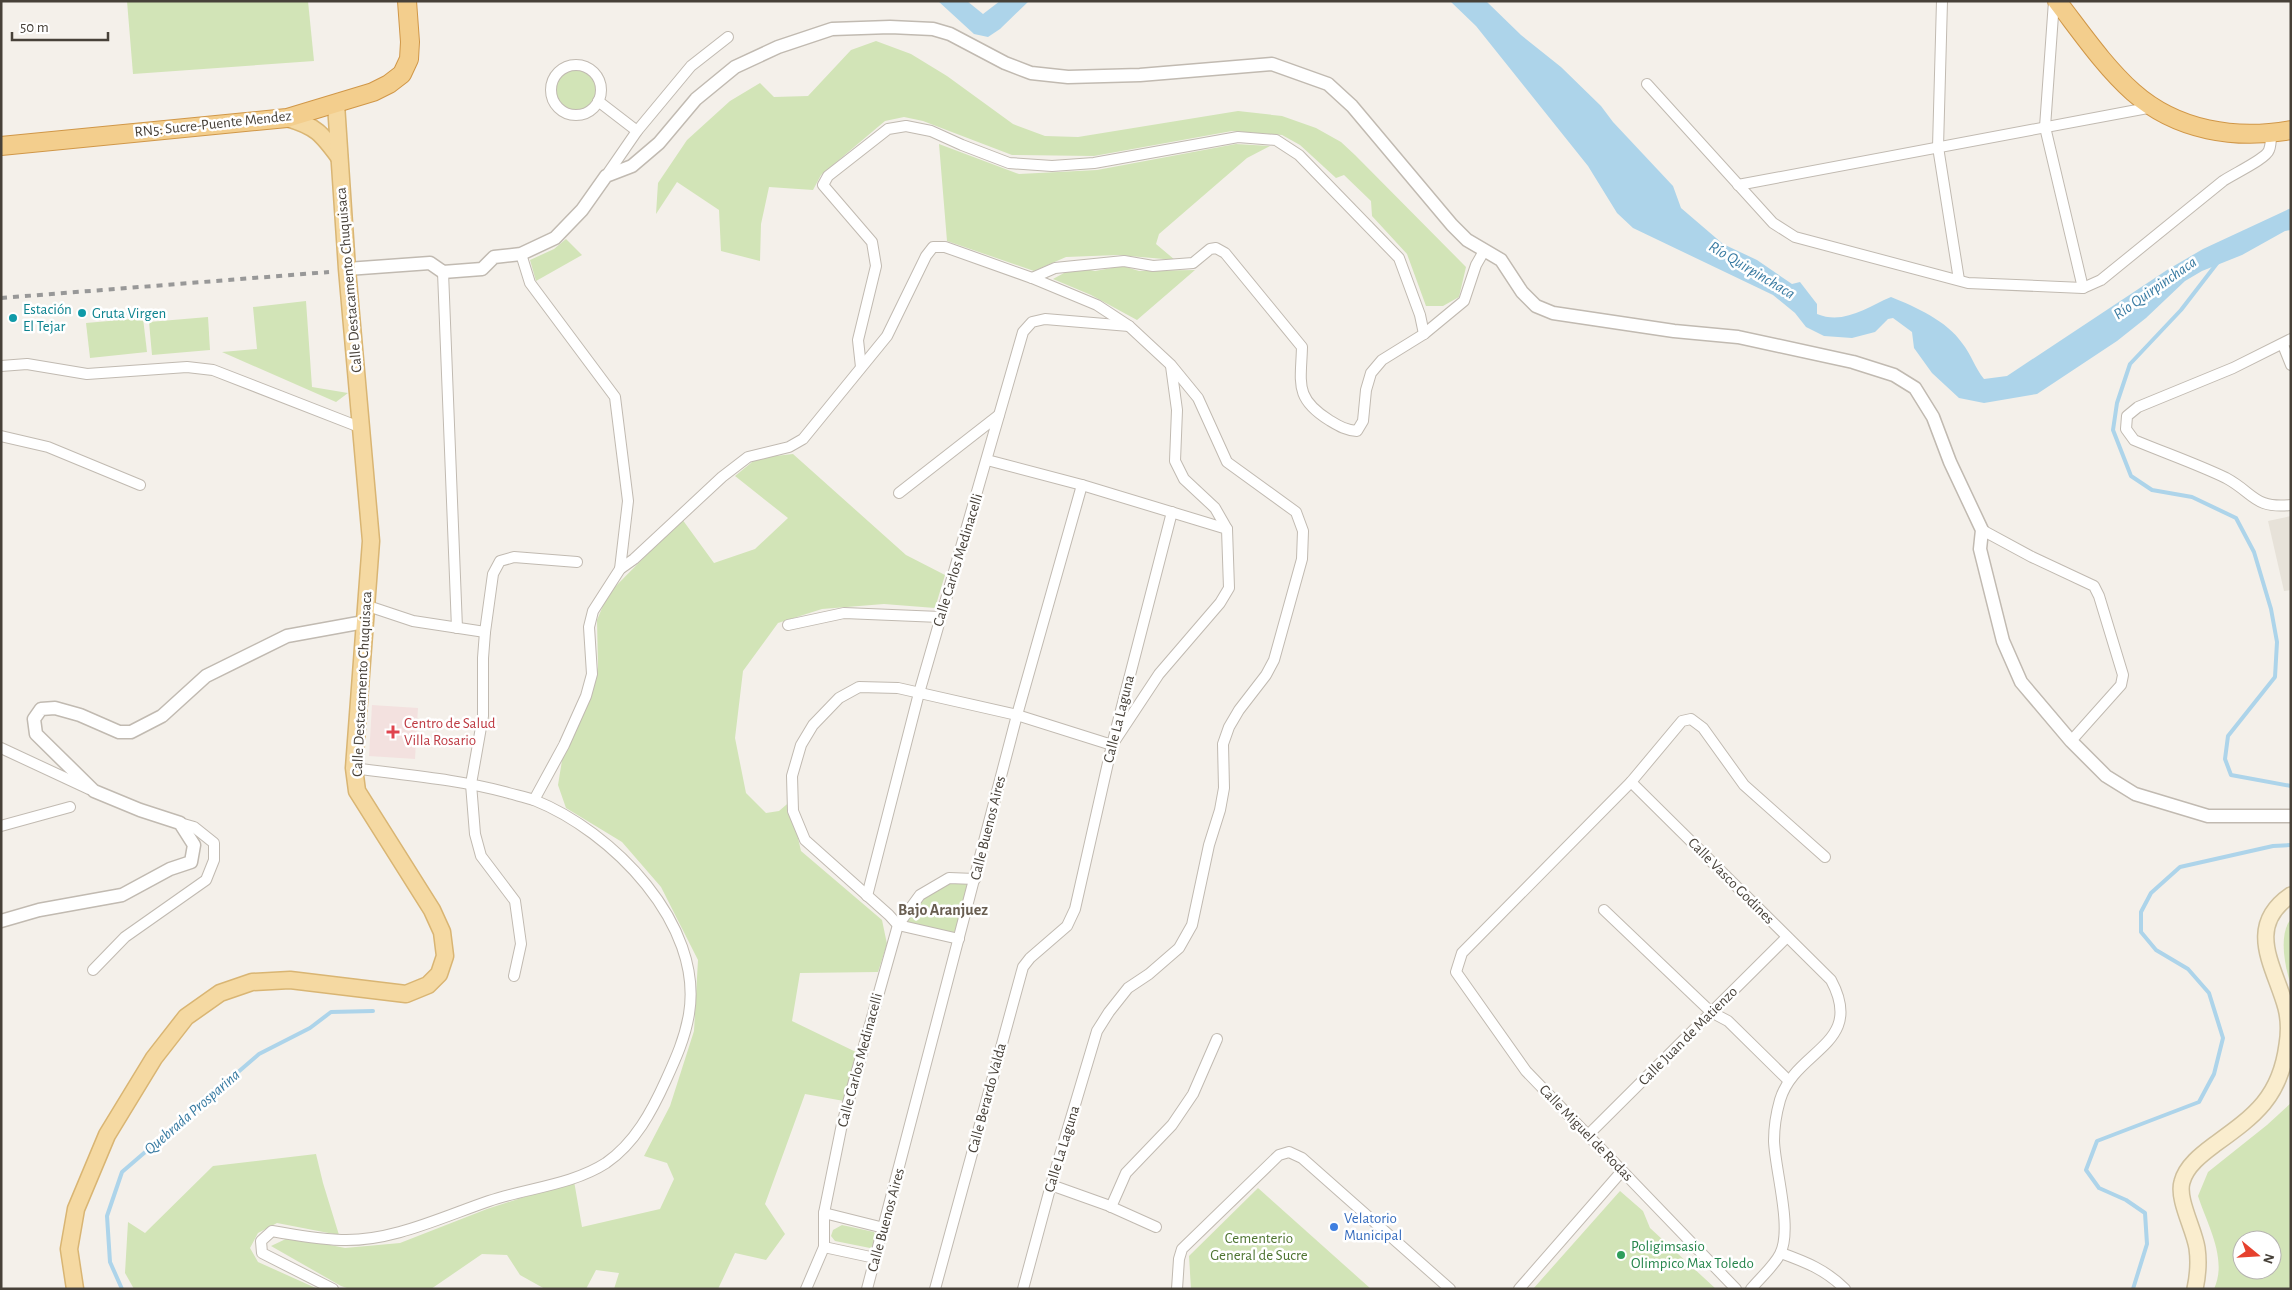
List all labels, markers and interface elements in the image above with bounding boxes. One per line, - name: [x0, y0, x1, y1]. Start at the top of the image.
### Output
- scale bar: [12, 10, 109, 42]
- text: 50 m: [20, 20, 49, 35]
- street label: RN5: Sucre-Puente Mendez: [134, 108, 292, 140]
- street label: Calle Destacamento Chuquisaca: [333, 187, 365, 373]
- water label: Río Quirpinchaca: [1706, 238, 1798, 303]
- water label: Río Quirpinchaca: [2111, 254, 2200, 323]
- place label: Estación El Tejar: [23, 302, 72, 334]
- place label: Gruta Virgen: [92, 306, 166, 321]
- marker: Gruta Virgen: [76, 307, 88, 319]
- marker: Estación El Tejar: [7, 312, 19, 324]
- street label: Calle Carlos Medinacelli: [931, 492, 985, 628]
- street label: Calle Destacamento Chuquisaca: [350, 591, 374, 777]
- street label: Calle La Laguna: [1101, 674, 1137, 764]
- place label: Centro de Salud Villa Rosario: [404, 716, 496, 748]
- marker: Centro de Salud Villa Rosario: [386, 725, 400, 739]
- street label: Calle Buenos Aires: [968, 774, 1008, 882]
- street label: Calle Vasco Godines: [1685, 835, 1777, 927]
- district label: Bajo Aranjuez: [898, 902, 988, 919]
- street label: Calle Juan de Matienzo: [1636, 984, 1740, 1088]
- street label: Calle Carlos Medinacelli: [835, 991, 885, 1129]
- street label: Calle Berardo Valda: [965, 1041, 1009, 1155]
- water label: Quebrada Prosparina: [141, 1066, 243, 1158]
- street label: Calle Miguel de Rodas: [1536, 1082, 1636, 1184]
- street label: Calle La Laguna: [1042, 1104, 1082, 1194]
- street label: Calle Buenos Aires: [865, 1166, 907, 1274]
- place label: Velatorio Municipal: [1344, 1211, 1402, 1243]
- marker: Velatorio Municipal: [1328, 1221, 1340, 1233]
- north arrow: [2232, 1230, 2282, 1280]
- park label: Cementerio General de Sucre: [1210, 1231, 1308, 1263]
- place label: Poligimsasio Olimpico Max Toledo: [1631, 1239, 1754, 1271]
- marker: Poligimsasio Olimpico Max Toledo: [1615, 1249, 1627, 1261]
- text: N: [2260, 1252, 2277, 1266]

